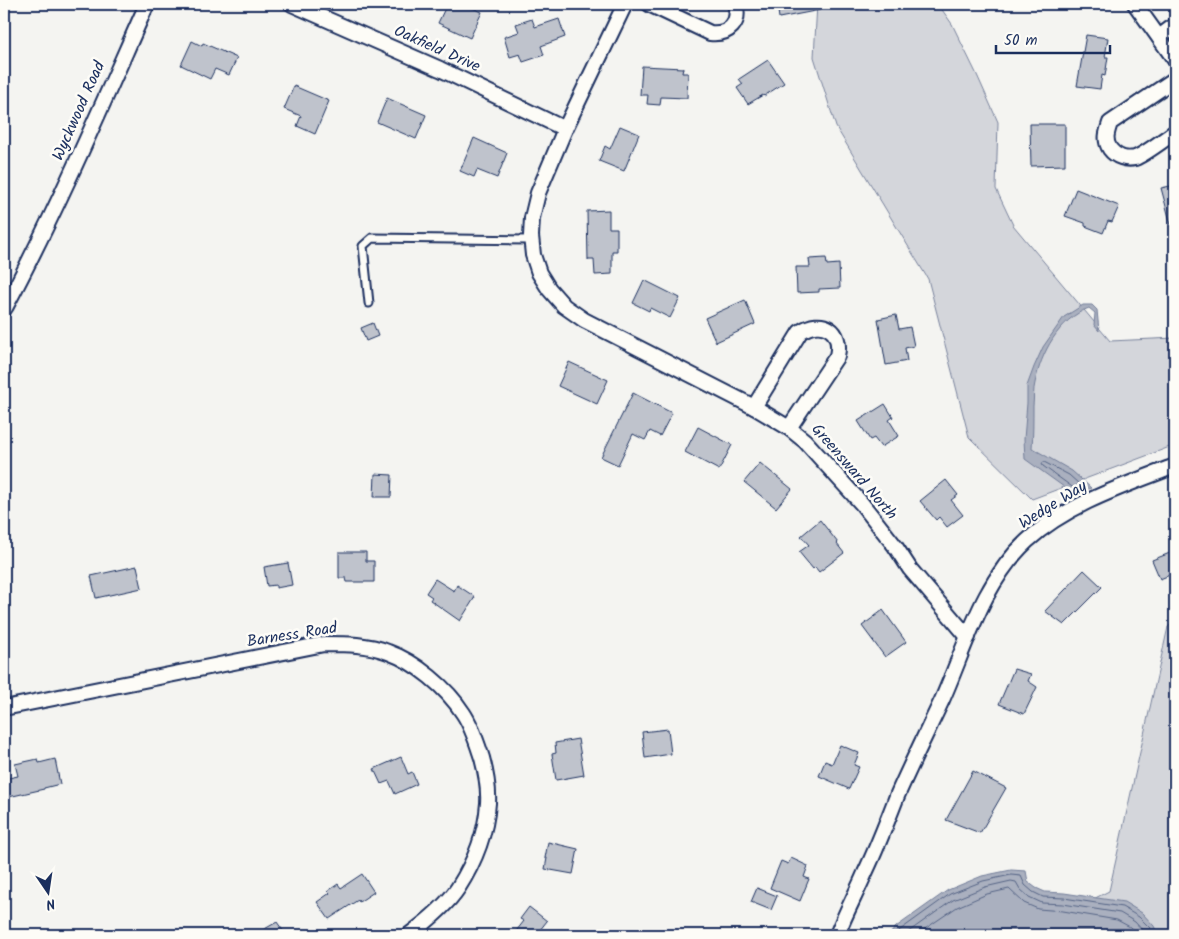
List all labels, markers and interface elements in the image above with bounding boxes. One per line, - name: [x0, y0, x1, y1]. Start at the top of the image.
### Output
- street label: Oakfield Drive: [390, 19, 484, 79]
- scale bar: [996, 22, 1110, 54]
- text: 50 m: [1004, 29, 1038, 53]
- street label: Wyckwood Road: [46, 56, 112, 165]
- street label: Greensward North: [805, 418, 903, 526]
- street label: Wedge Way: [1014, 474, 1092, 536]
- street label: Barness Road: [245, 615, 340, 654]
- north arrow: [22, 866, 72, 916]
- text: N: [44, 892, 57, 915]

